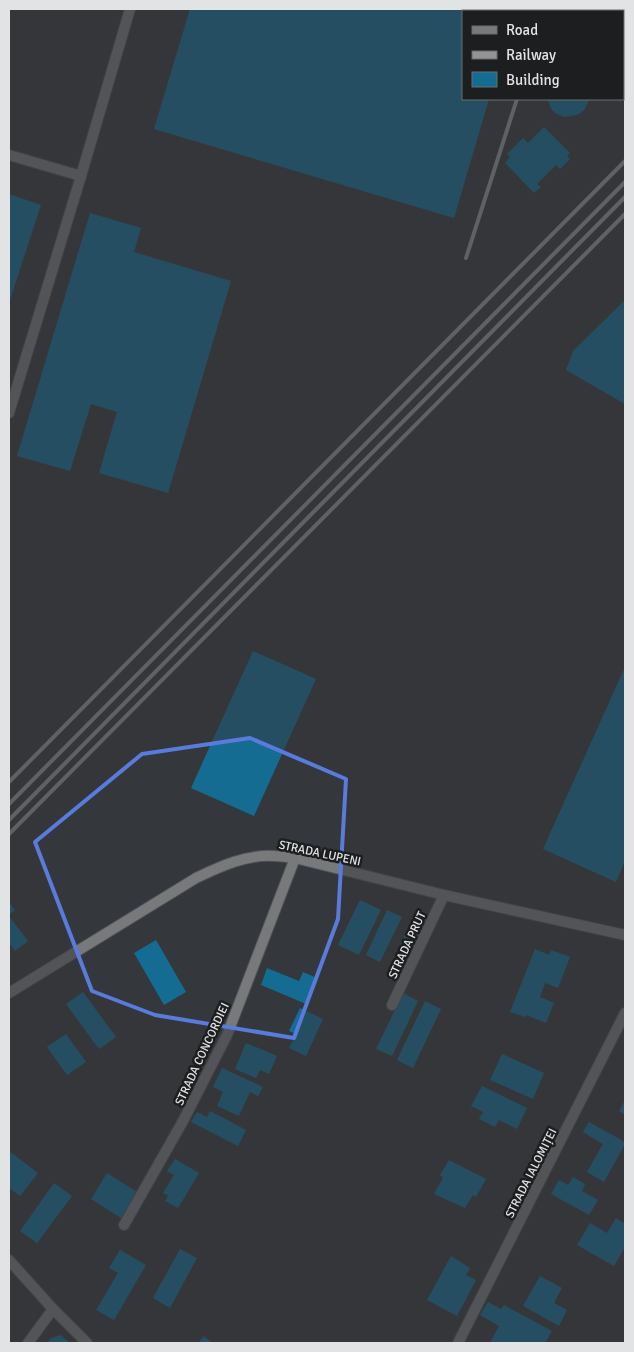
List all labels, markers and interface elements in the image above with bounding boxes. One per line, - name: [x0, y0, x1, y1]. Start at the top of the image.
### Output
- legend: [462, 10, 624, 100]
- text: Road: [506, 21, 538, 39]
- text: Railway: [506, 46, 556, 64]
- text: Building: [506, 71, 560, 89]
- street label: STRADA LUPENI: [277, 837, 362, 870]
- street label: STRADA PRUT: [385, 909, 430, 981]
- street label: STRADA CONCORDIEI: [172, 1001, 233, 1108]
- street label: STRADA IALOMIȚEI: [502, 1126, 560, 1221]

